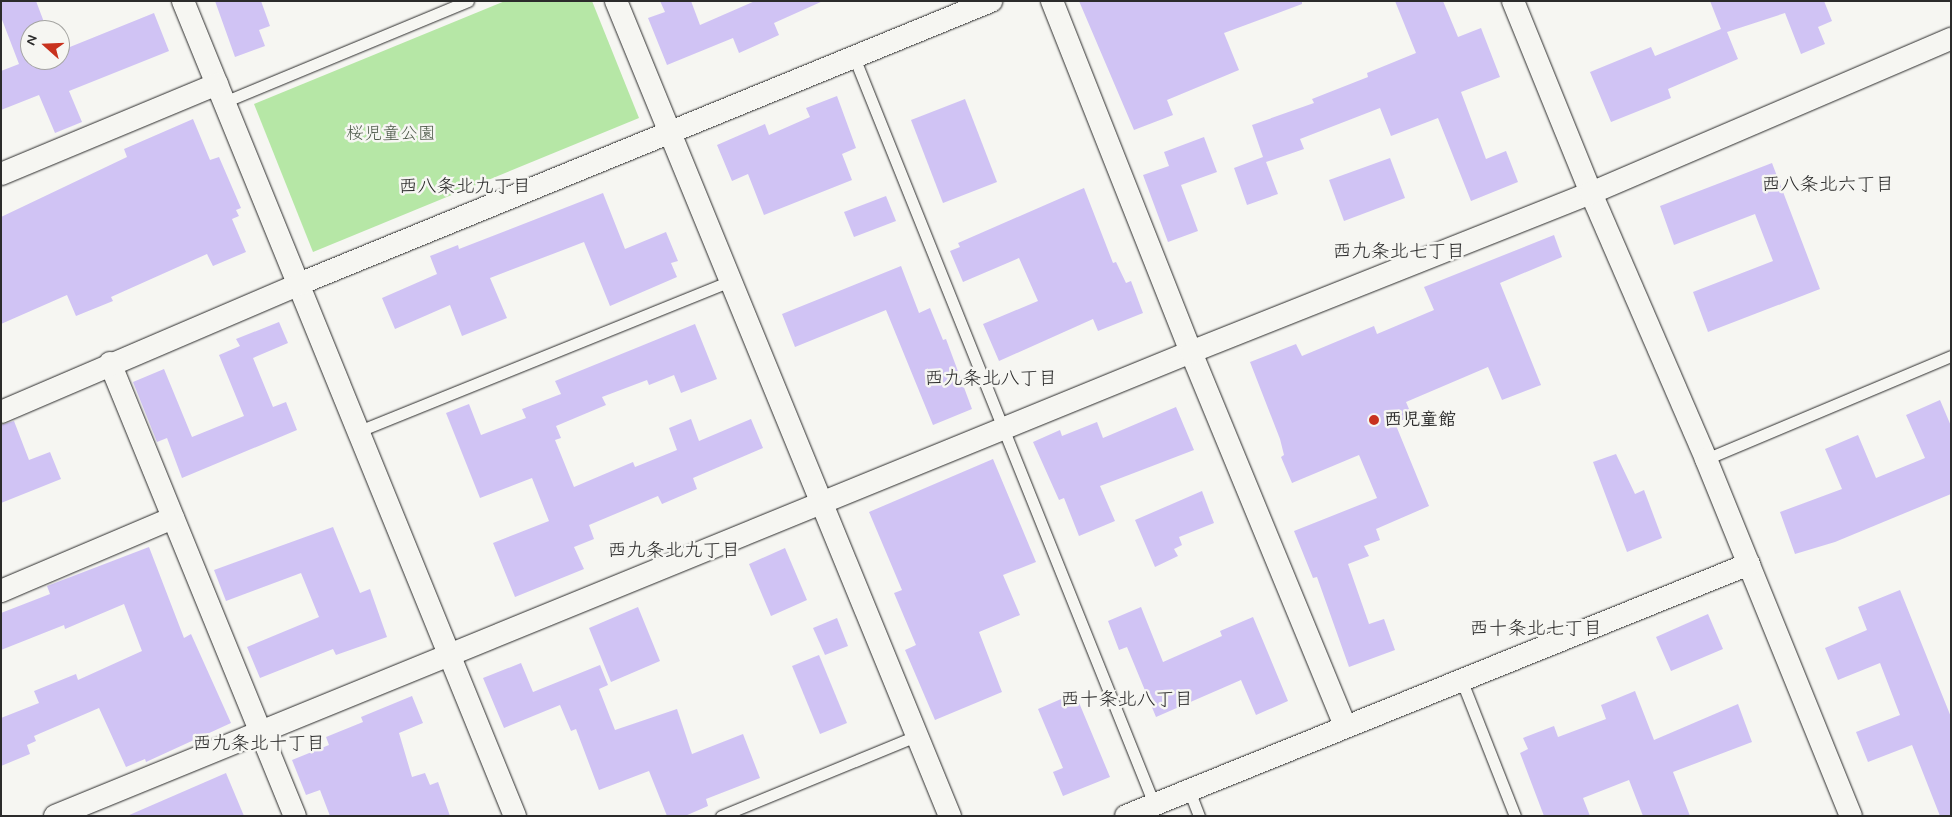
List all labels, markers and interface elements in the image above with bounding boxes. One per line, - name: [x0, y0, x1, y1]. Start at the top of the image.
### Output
- north arrow: [20, 20, 70, 70]
- text: N: [22, 33, 42, 48]
- park label: 桜児童公園: [346, 123, 436, 145]
- district label: 西八条北六丁目: [1762, 174, 1894, 196]
- district label: 西八条北九丁目: [399, 176, 531, 198]
- district label: 西九条北七丁目: [1333, 241, 1465, 263]
- district label: 西九条北八丁目: [925, 368, 1057, 390]
- place label: 西児童館: [1384, 409, 1456, 431]
- marker: 西児童館: [1368, 414, 1380, 426]
- district label: 西九条北九丁目: [608, 540, 740, 562]
- district label: 西十条北七丁目: [1470, 618, 1602, 640]
- district label: 西十条北八丁目: [1061, 689, 1193, 711]
- district label: 西九条北十丁目: [193, 733, 325, 755]

